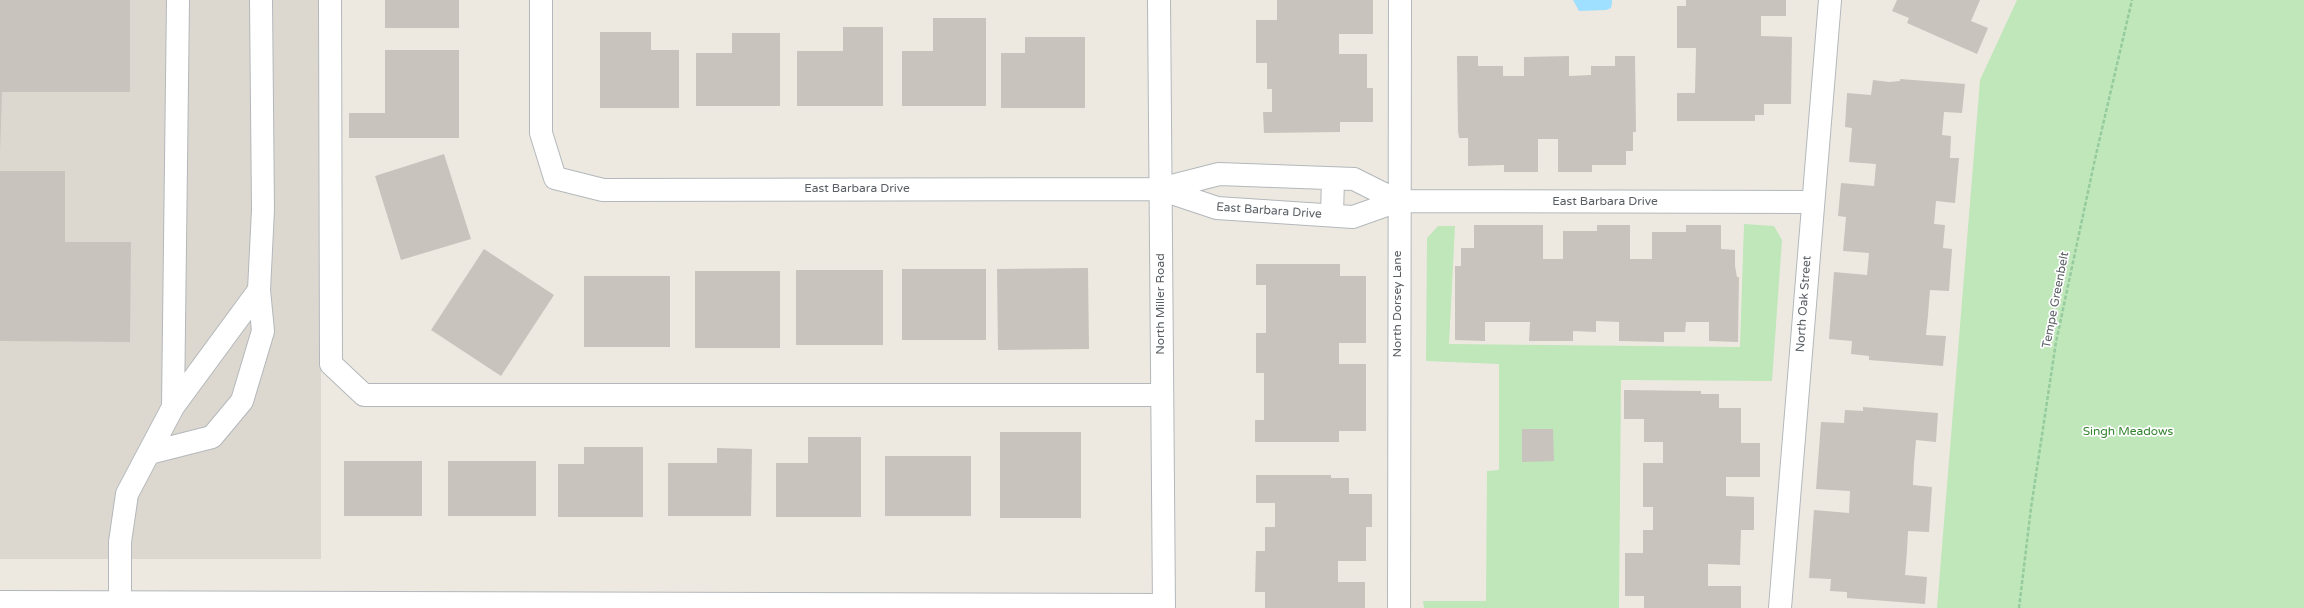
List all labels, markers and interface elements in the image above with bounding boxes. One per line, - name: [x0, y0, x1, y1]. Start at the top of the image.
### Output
- street label: East Barbara Drive: [804, 182, 910, 196]
- street label: East Barbara Drive: [1552, 195, 1658, 209]
- street label: East Barbara Drive: [1216, 200, 1322, 222]
- street label: Tempe Greenbelt: [2040, 250, 2072, 350]
- street label: North Dorsey Lane: [1391, 251, 1405, 357]
- street label: North Miller Road: [1154, 253, 1168, 355]
- street label: North Oak Street: [1793, 255, 1815, 353]
- park label: Singh Meadows: [2083, 425, 2173, 439]

